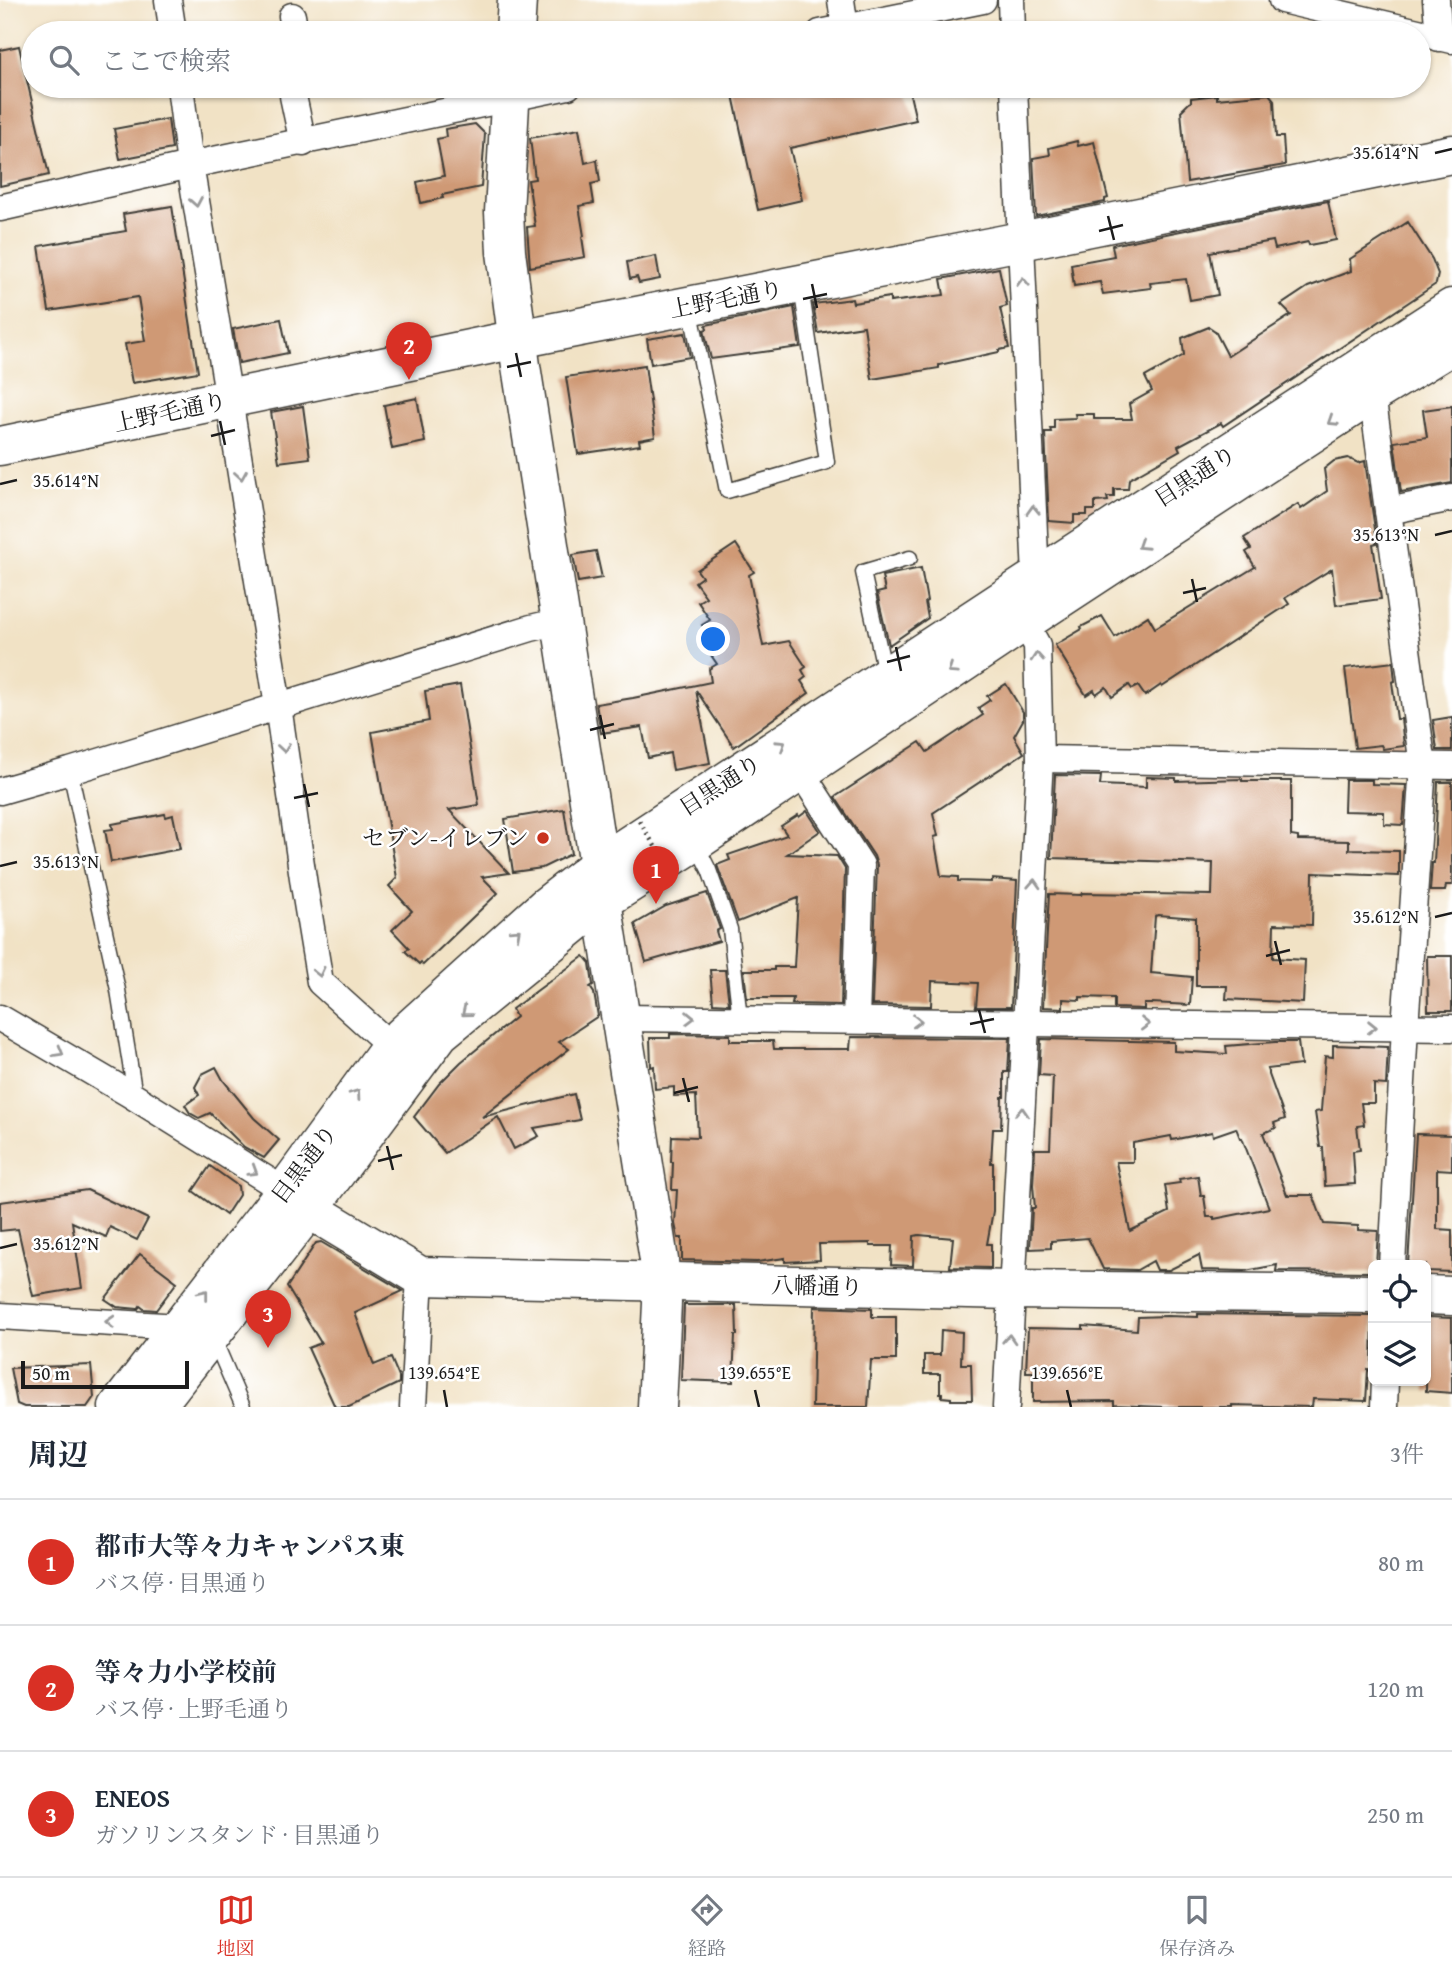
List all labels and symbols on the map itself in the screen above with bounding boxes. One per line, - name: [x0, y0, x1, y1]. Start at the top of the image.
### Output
- text: 35.614°N: [1353, 139, 1419, 166]
- one-way arrow: [188, 196, 203, 208]
- street label: 上野毛通り: [666, 271, 785, 326]
- one-way arrow: [1016, 277, 1031, 288]
- pin: 2: [386, 322, 432, 380]
- street label: 上野毛通り: [110, 383, 230, 440]
- one-way arrow: [1327, 412, 1340, 425]
- street label: 目黒通り: [1147, 437, 1242, 514]
- text: 35.614°N: [33, 467, 99, 494]
- one-way arrow: [234, 469, 249, 480]
- one-way arrow: [1025, 504, 1040, 515]
- text: 35.613°N: [1353, 521, 1419, 548]
- one-way arrow: [1137, 537, 1150, 549]
- your location: [696, 622, 730, 656]
- one-way arrow: [1030, 651, 1045, 662]
- one-way arrow: [947, 662, 960, 674]
- one-way arrow: [774, 741, 787, 754]
- one-way arrow: [276, 742, 291, 754]
- street label: 目黒通り: [672, 746, 767, 823]
- place label: セブン-イレブン: [362, 821, 529, 854]
- marker: セブン-イレブン: [535, 830, 551, 846]
- pin: 1: [633, 846, 679, 904]
- text: 35.613°N: [33, 848, 99, 875]
- one-way arrow: [1026, 879, 1041, 890]
- text: 35.612°N: [1353, 903, 1419, 930]
- one-way arrow: [508, 929, 521, 941]
- one-way arrow: [311, 966, 326, 978]
- one-way arrow: [462, 1004, 474, 1017]
- one-way arrow: [684, 1011, 695, 1026]
- one-way arrow: [912, 1013, 923, 1029]
- one-way arrow: [1140, 1016, 1150, 1032]
- one-way arrow: [1367, 1019, 1378, 1035]
- one-way arrow: [51, 1044, 64, 1057]
- one-way arrow: [348, 1089, 360, 1102]
- one-way arrow: [1014, 1106, 1029, 1117]
- street label: 目黒通り: [263, 1117, 344, 1210]
- one-way arrow: [245, 1163, 258, 1176]
- text: 35.612°N: [33, 1230, 99, 1257]
- street label: 八幡通り: [771, 1268, 863, 1303]
- one-way arrow: [195, 1290, 208, 1302]
- pin: 3: [245, 1290, 291, 1348]
- one-way arrow: [105, 1315, 116, 1330]
- one-way arrow: [1002, 1333, 1017, 1344]
- scale bar: [21, 1358, 189, 1390]
- text: 139.654°E: [408, 1359, 480, 1386]
- text: 139.655°E: [719, 1359, 791, 1386]
- text: 139.656°E: [1031, 1359, 1103, 1386]

